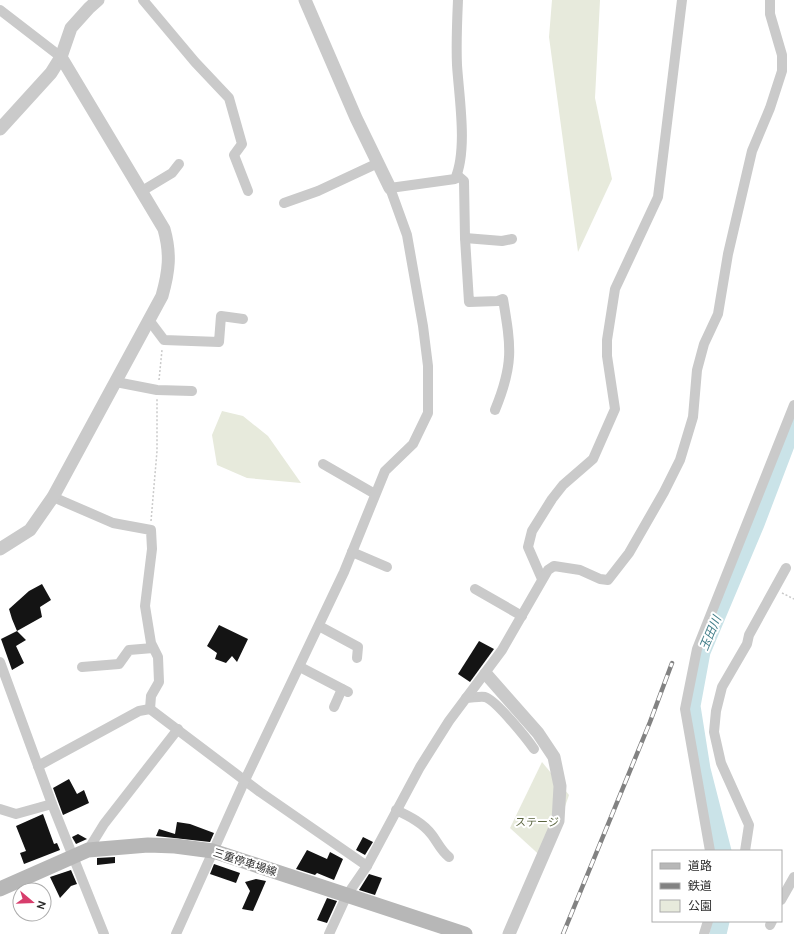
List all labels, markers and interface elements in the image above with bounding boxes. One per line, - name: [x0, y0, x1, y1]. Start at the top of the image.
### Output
- water label: 玉田川: [697, 612, 724, 652]
- park label: ステージ: [515, 816, 559, 828]
- street label: 三重停車場線: [212, 846, 278, 878]
- legend: [652, 850, 782, 922]
- text: 道路: [688, 859, 712, 872]
- text: 鉄道: [688, 879, 712, 892]
- north arrow: [12, 882, 52, 922]
- text: N: [34, 899, 48, 911]
- text: 公園: [688, 899, 712, 912]

